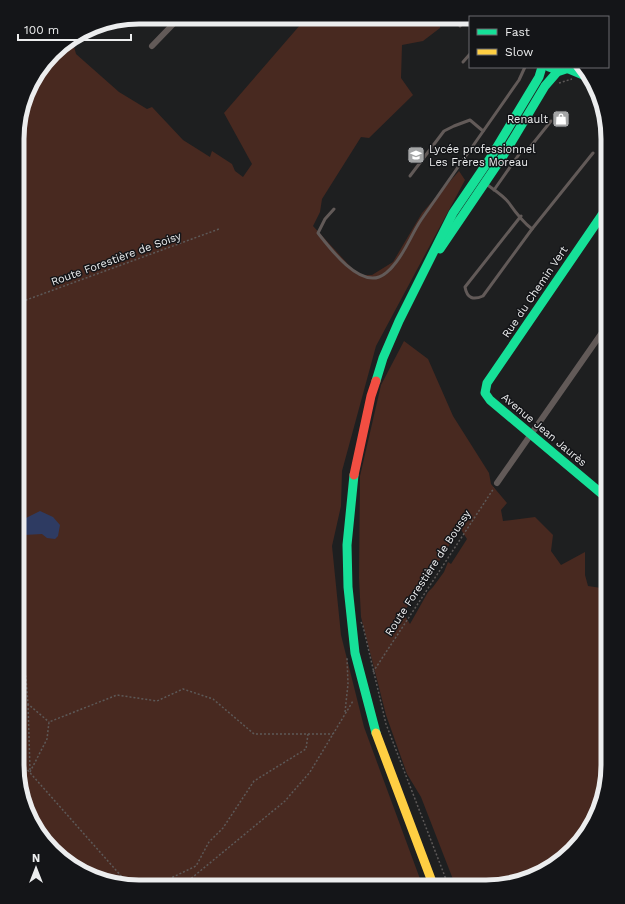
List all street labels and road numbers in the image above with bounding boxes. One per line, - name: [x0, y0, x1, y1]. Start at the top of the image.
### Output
- street label: Route Forestière de Soisy: [49, 229, 183, 289]
- street label: Rue du Chemin Vert: [500, 243, 571, 340]
- street label: Avenue Jean Jaurès: [499, 391, 589, 469]
- street label: Route Forestière de Boussy: [382, 507, 474, 638]

